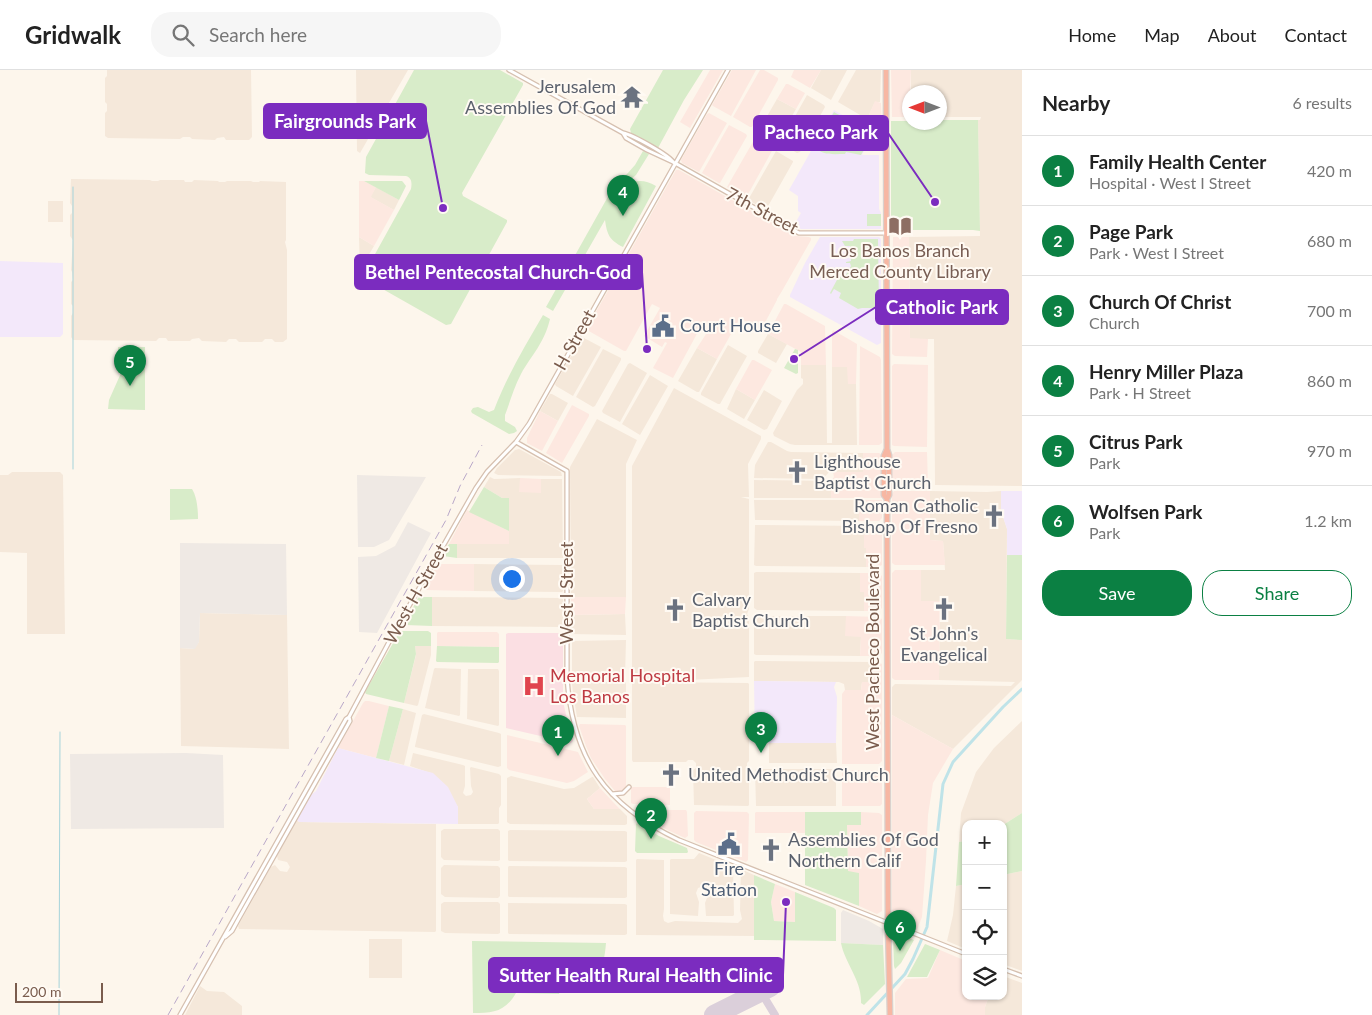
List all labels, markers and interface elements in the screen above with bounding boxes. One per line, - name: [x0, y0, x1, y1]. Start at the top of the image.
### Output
- search box: [151, 12, 501, 57]
- text: Gridwalk: [25, 20, 121, 49]
- icon: search: [169, 21, 197, 49]
- text: Search here: [209, 23, 307, 46]
- text: Home: [1068, 24, 1116, 46]
- text: Map: [1144, 24, 1180, 46]
- text: About: [1208, 24, 1257, 46]
- text: Contact: [1285, 24, 1347, 46]
- place label: Jerusalem Assemblies Of God: [465, 75, 616, 118]
- temple icon: Jerusalem Assemblies Of God: [619, 84, 645, 110]
- north arrow: [902, 85, 947, 130]
- text: Nearby: [1042, 90, 1110, 115]
- text: 6 results: [1292, 93, 1352, 112]
- callout: Fairgrounds Park: [264, 104, 426, 138]
- text: Fairgrounds Park: [274, 109, 417, 132]
- callout: Pacheco Park: [754, 116, 888, 150]
- text: Pacheco Park: [764, 120, 879, 143]
- text: Family Health Center: [1089, 150, 1266, 173]
- text: 1: [1053, 161, 1063, 180]
- text: 420 m: [1307, 161, 1352, 180]
- text: Hospital · West I Street: [1089, 173, 1251, 192]
- pin: 4: [607, 175, 639, 216]
- street label: 7th Street: [722, 182, 803, 239]
- library icon: Los Banos Branch Merced County Library: [887, 213, 913, 239]
- text: Page Park: [1089, 220, 1173, 243]
- text: 2: [1053, 231, 1063, 250]
- text: 680 m: [1307, 231, 1352, 250]
- place label: Los Banos Branch Merced County Library: [809, 239, 991, 282]
- text: Park · West I Street: [1089, 243, 1224, 262]
- callout: Bethel Pentecostal Church-God: [355, 255, 642, 289]
- text: Bethel Pentecostal Church-God: [365, 260, 631, 283]
- callout: Catholic Park: [876, 290, 1008, 324]
- text: Church Of Christ: [1089, 290, 1231, 313]
- text: Catholic Park: [886, 295, 999, 318]
- text: 3: [1053, 301, 1063, 320]
- text: 700 m: [1307, 301, 1352, 320]
- street label: H Street: [549, 305, 600, 374]
- public building icon: Court House: [650, 313, 676, 339]
- text: Church: [1089, 313, 1140, 332]
- place label: Court House: [680, 314, 781, 336]
- pin: 5: [114, 345, 146, 386]
- text: Henry Miller Plaza: [1089, 360, 1243, 383]
- text: 4: [1053, 371, 1063, 390]
- text: 860 m: [1307, 371, 1352, 390]
- text: Park · H Street: [1089, 383, 1191, 402]
- text: Citrus Park: [1089, 430, 1183, 453]
- text: 5: [1053, 441, 1063, 460]
- text: 970 m: [1307, 441, 1352, 460]
- place label: Lighthouse Baptist Church: [814, 450, 931, 493]
- text: Park: [1089, 453, 1120, 472]
- church icon: Lighthouse Baptist Church: [784, 459, 810, 485]
- place label: Roman Catholic Bishop Of Fresno: [841, 494, 978, 537]
- text: Wolfsen Park: [1089, 500, 1202, 523]
- church icon: Roman Catholic Bishop Of Fresno: [981, 503, 1007, 529]
- text: 6: [1053, 511, 1063, 530]
- text: 1.2 km: [1304, 511, 1352, 530]
- text: Park: [1089, 523, 1120, 542]
- street label: West H Street: [378, 539, 452, 648]
- street label: West I Street: [555, 541, 577, 645]
- street label: West Pacheco Boulevard: [861, 554, 883, 750]
- your location: [499, 566, 525, 592]
- button: Save: [1042, 570, 1192, 616]
- button: Share: [1202, 570, 1352, 616]
- place label: Calvary Baptist Church: [692, 588, 809, 631]
- church icon: St John's Evangelical: [931, 596, 957, 622]
- church icon: Calvary Baptist Church: [662, 597, 688, 623]
- place label: St John's Evangelical: [900, 622, 988, 665]
- place label: Memorial Hospital Los Banos: [550, 664, 695, 707]
- hospital icon: Memorial Hospital Los Banos: [521, 673, 547, 699]
- pin: 3: [745, 712, 777, 753]
- pin: 1: [542, 715, 574, 756]
- church icon: United Methodist Church: [658, 762, 684, 788]
- place label: United Methodist Church: [688, 763, 889, 785]
- pin: 2: [635, 798, 667, 839]
- map controls: [962, 820, 1007, 1000]
- button: +: [962, 820, 1007, 865]
- place label: Assemblies Of God Northern Calif: [788, 828, 939, 871]
- public building icon: Fire Station: [716, 831, 742, 857]
- church icon: Assemblies Of God Northern Calif: [758, 837, 784, 863]
- place label: Fire Station: [701, 857, 757, 900]
- button: −: [962, 865, 1007, 910]
- pin: 6: [884, 910, 916, 951]
- button: locate: [962, 910, 1007, 955]
- button: layers: [962, 955, 1007, 1000]
- callout: Sutter Health Rural Health Clinic: [489, 958, 783, 992]
- text: Sutter Health Rural Health Clinic: [499, 963, 773, 986]
- scale bar: [15, 980, 102, 1003]
- text: 200 m: [22, 983, 61, 1000]

